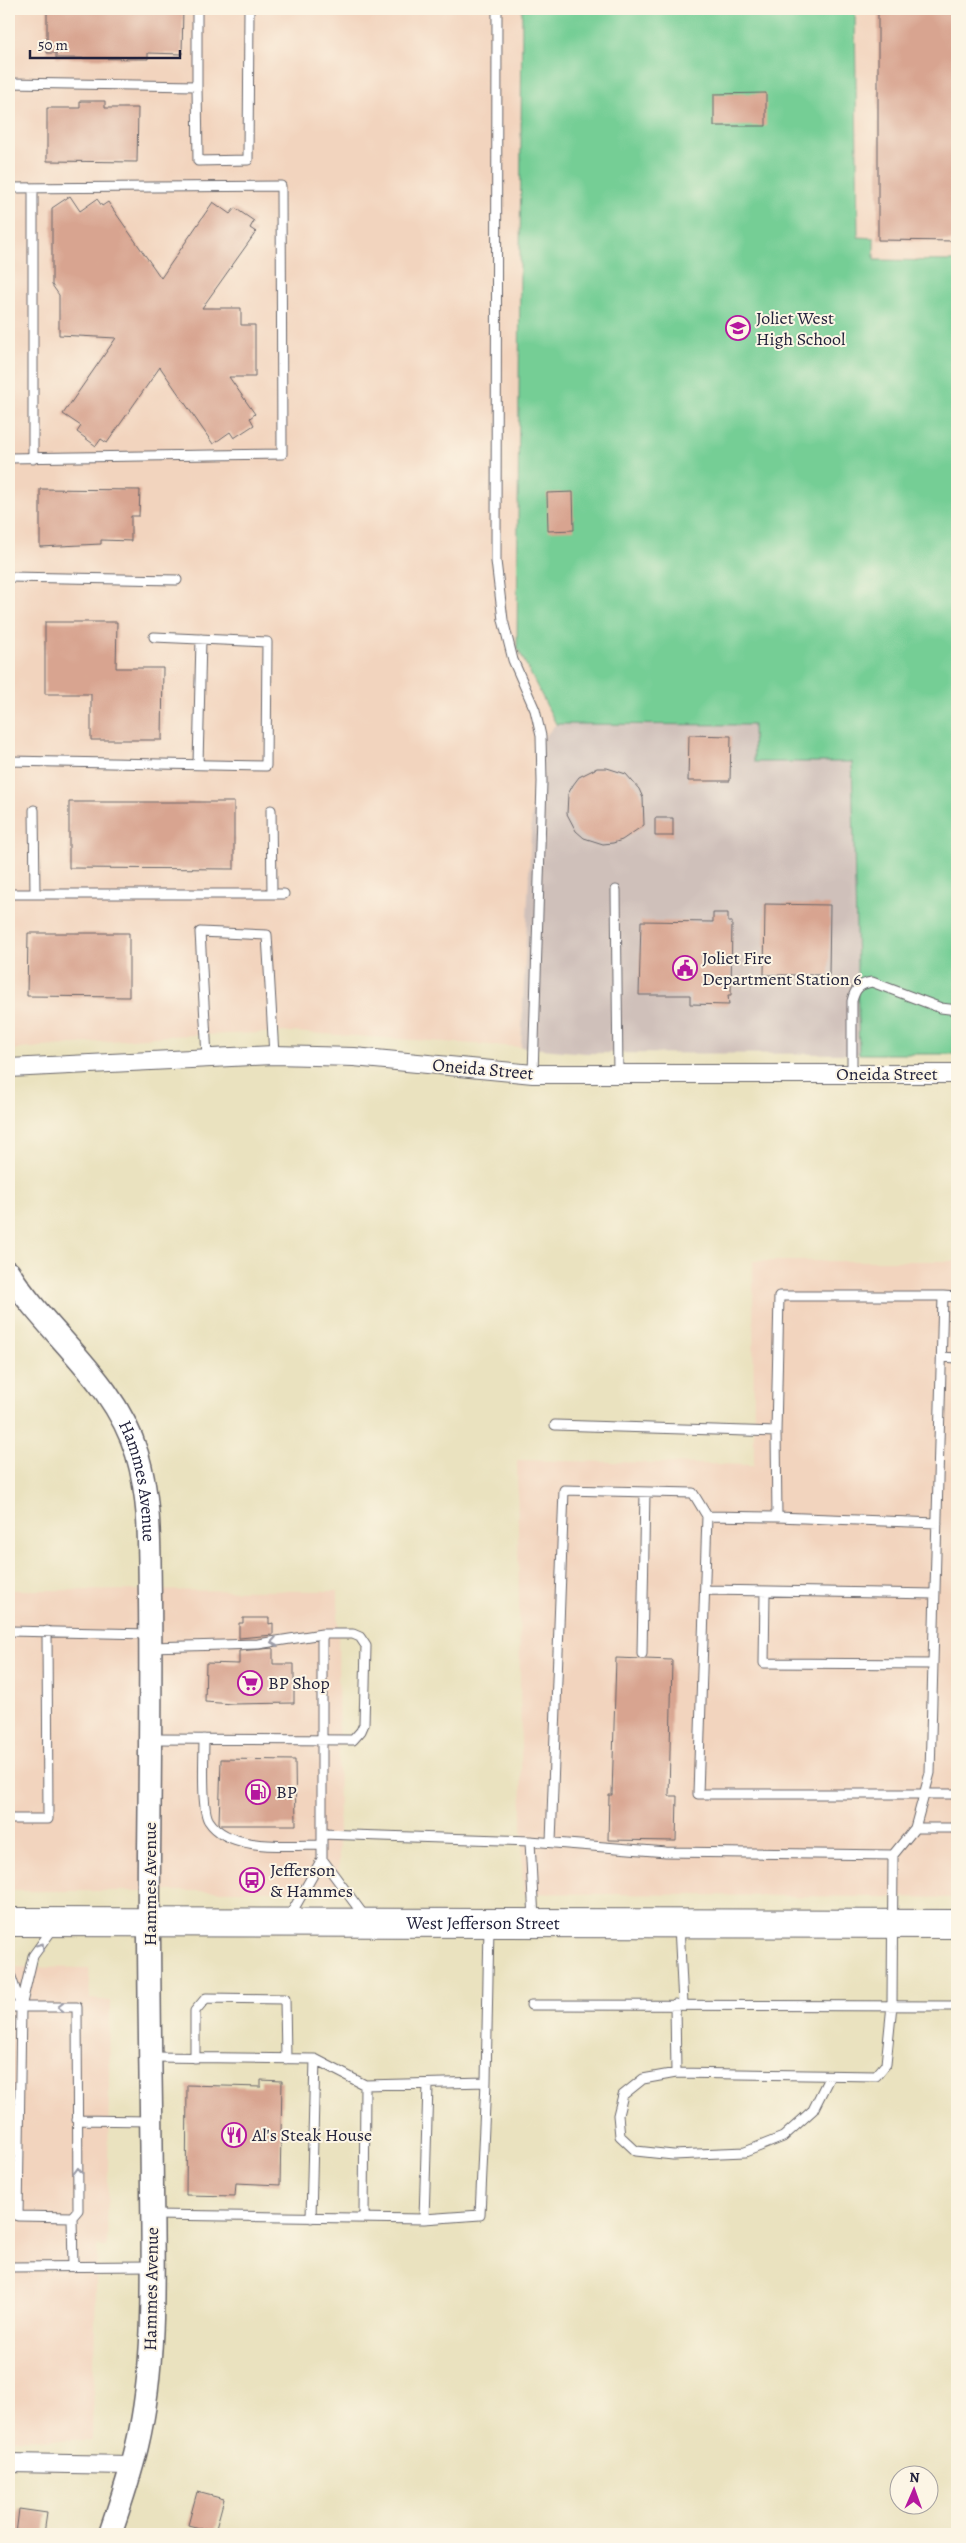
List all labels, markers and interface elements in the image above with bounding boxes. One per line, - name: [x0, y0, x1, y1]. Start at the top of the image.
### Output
- scale bar: [30, 28, 180, 60]
- text: 50 m: [38, 35, 68, 55]
- place label: Joliet West High School: [756, 306, 846, 351]
- school or university icon: Joliet West High School: [725, 315, 751, 341]
- place label: Joliet Fire Department Station 6: [702, 946, 861, 991]
- public building icon: Joliet Fire Department Station 6: [672, 955, 698, 981]
- street label: Oneida Street: [431, 1053, 535, 1085]
- street label: Oneida Street: [836, 1062, 938, 1086]
- street label: Hammes Avenue: [113, 1416, 161, 1542]
- one-way arrow: [270, 1636, 279, 1646]
- supermarket icon: BP Shop: [237, 1670, 263, 1696]
- place label: BP Shop: [268, 1671, 330, 1695]
- fuel station icon: BP: [245, 1779, 271, 1805]
- place label: BP: [276, 1780, 297, 1804]
- street label: Hammes Avenue: [138, 1822, 162, 1946]
- place label: Jefferson & Hammes: [270, 1858, 353, 1903]
- bus stop icon: Jefferson & Hammes: [239, 1867, 265, 1893]
- street label: West Jefferson Street: [405, 1911, 560, 1935]
- one-way arrow: [35, 1942, 44, 1952]
- one-way arrow: [57, 2002, 64, 2012]
- restaurant icon: Al's Steak House: [221, 2122, 247, 2148]
- place label: Al's Steak House: [251, 2123, 372, 2147]
- one-way arrow: [72, 2167, 83, 2175]
- street label: Hammes Avenue: [138, 2227, 164, 2351]
- north arrow: [888, 2466, 938, 2516]
- text: N: [909, 2468, 920, 2487]

